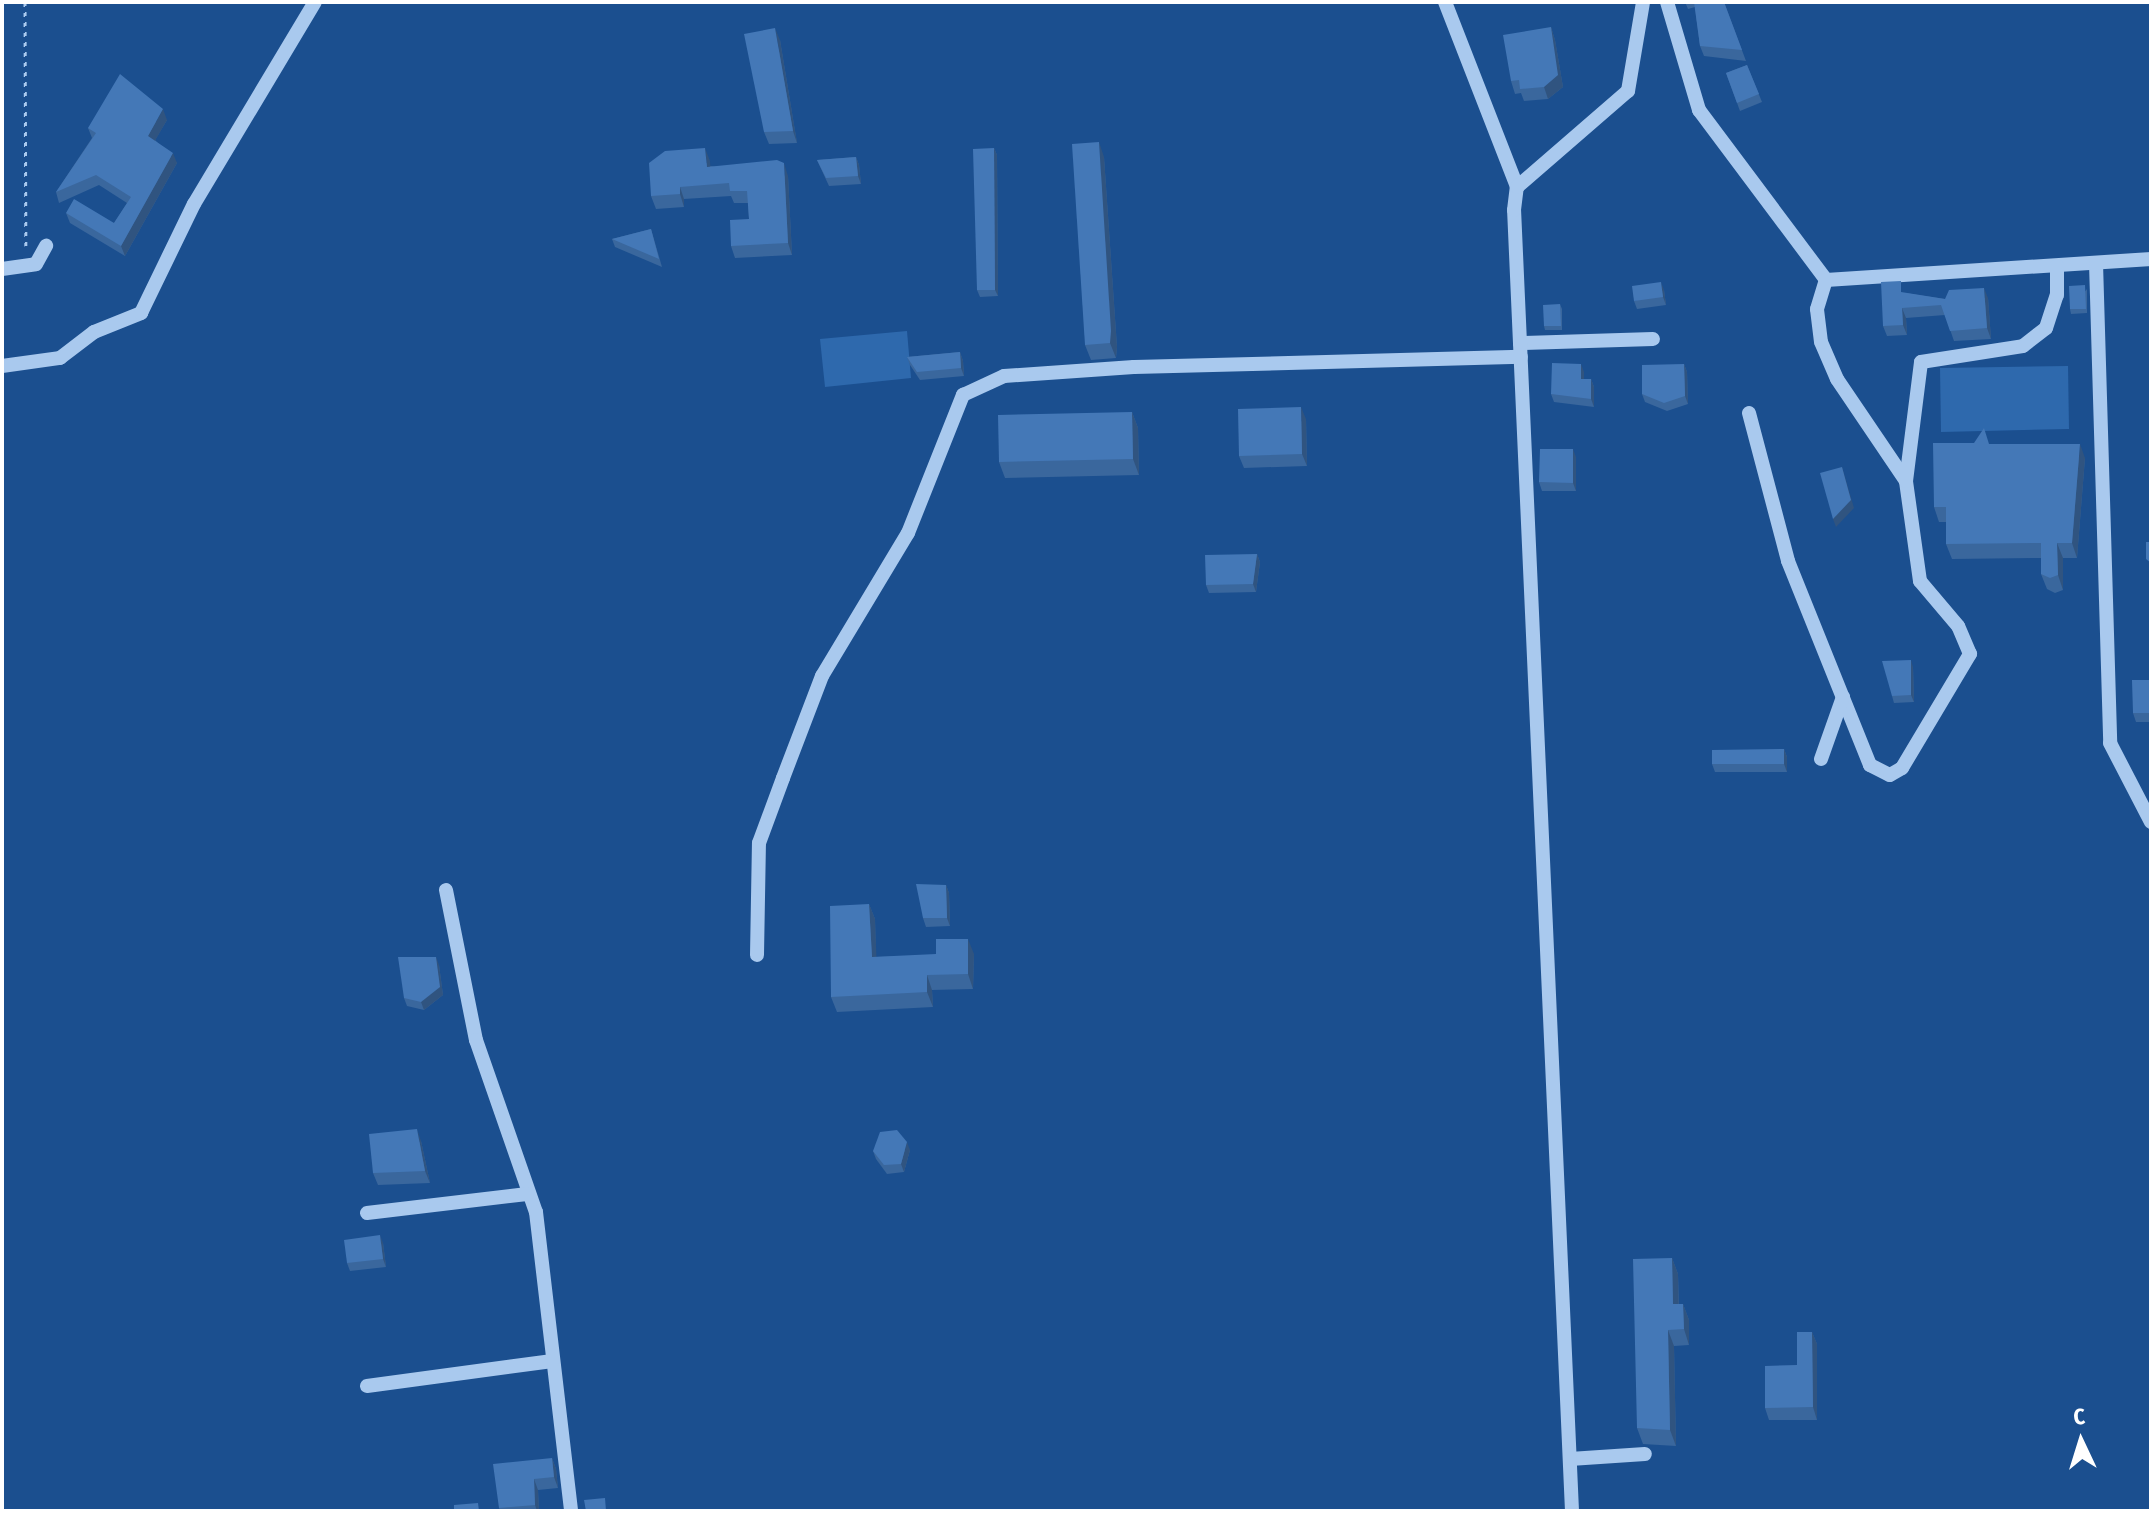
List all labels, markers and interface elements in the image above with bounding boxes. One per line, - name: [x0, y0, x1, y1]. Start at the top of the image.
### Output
- north arrow: [2041, 1401, 2121, 1481]
- text: С: [2073, 1403, 2086, 1430]

